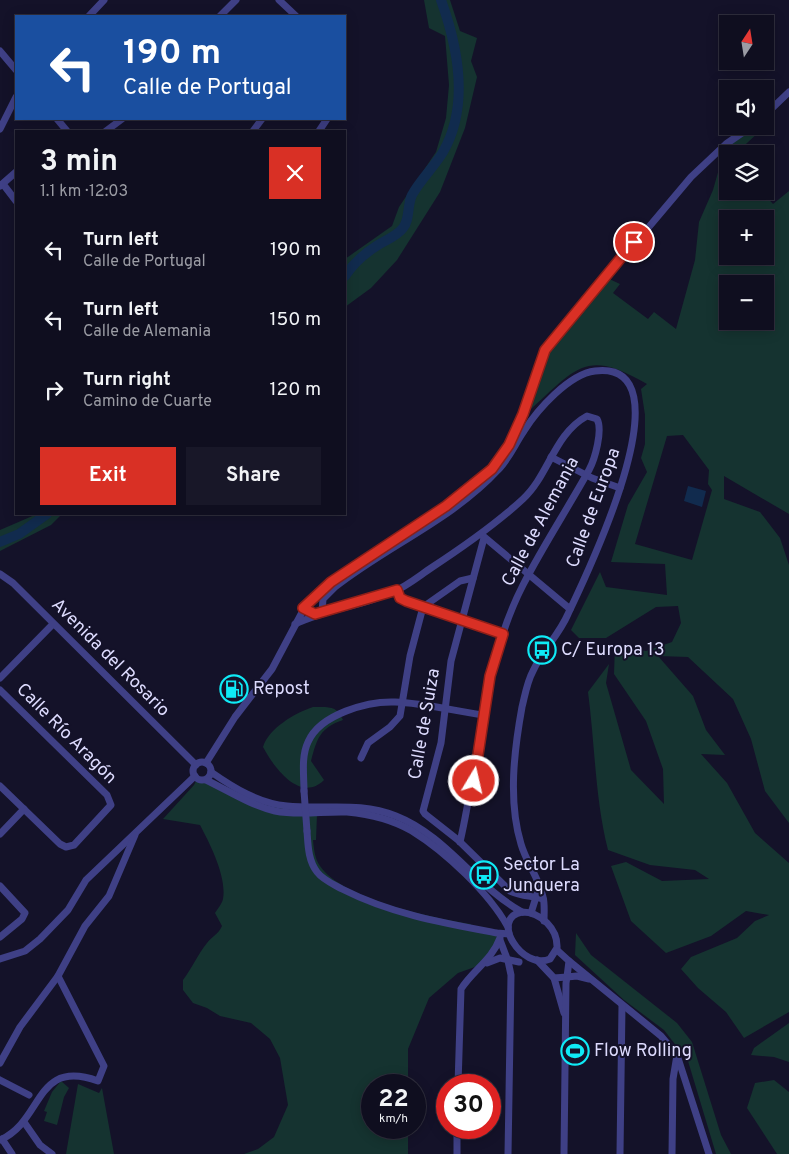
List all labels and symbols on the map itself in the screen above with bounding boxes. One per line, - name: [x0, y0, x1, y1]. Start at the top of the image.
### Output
- north arrow: [719, 15, 774, 70]
- pin: [613, 221, 655, 263]
- street label: Calle de Europa: [562, 445, 626, 571]
- street label: Calle de Alemania: [497, 453, 585, 591]
- street label: Avenida del Rosario: [46, 594, 174, 722]
- bus stop icon: C/ Europa 13: [527, 635, 557, 665]
- place label: C/ Europa 13: [561, 639, 665, 662]
- street label: Calle de Suiza: [404, 667, 446, 781]
- fuel station icon: Repost: [219, 674, 249, 704]
- place label: Repost: [253, 678, 310, 701]
- street label: Calle Río Aragón: [11, 679, 121, 789]
- position arrow: [447, 754, 499, 806]
- place label: Sector La Junquera: [503, 854, 580, 898]
- bus stop icon: Sector La Junquera: [469, 860, 499, 890]
- sports icon: Flow Rolling: [560, 1036, 590, 1066]
- place label: Flow Rolling: [594, 1040, 692, 1063]
- speed limit sign: 30: [436, 1074, 501, 1139]

